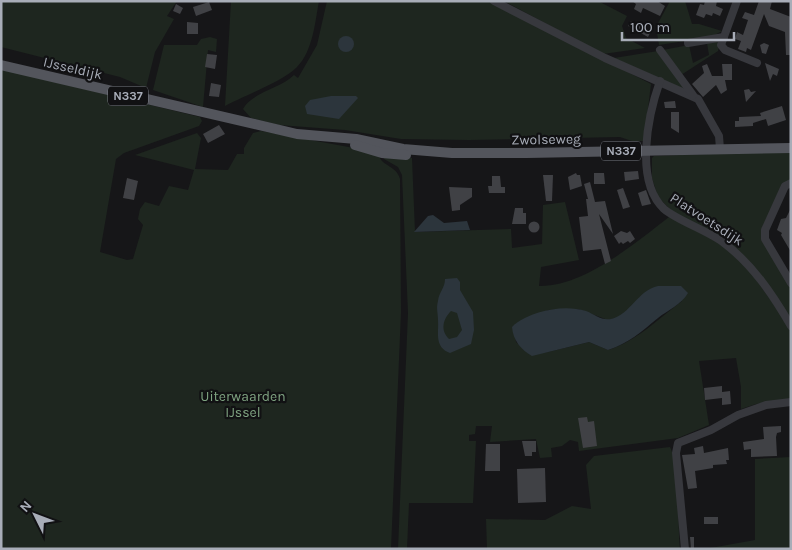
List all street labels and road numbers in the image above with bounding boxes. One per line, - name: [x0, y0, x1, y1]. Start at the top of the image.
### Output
- street label: IJsseldijk: [42, 53, 104, 84]
- road number: N337: [108, 86, 148, 105]
- street label: Zwolseweg: [511, 130, 581, 149]
- road number: N337: [601, 142, 641, 160]
- street label: Platvoetsdijk: [667, 189, 747, 249]

